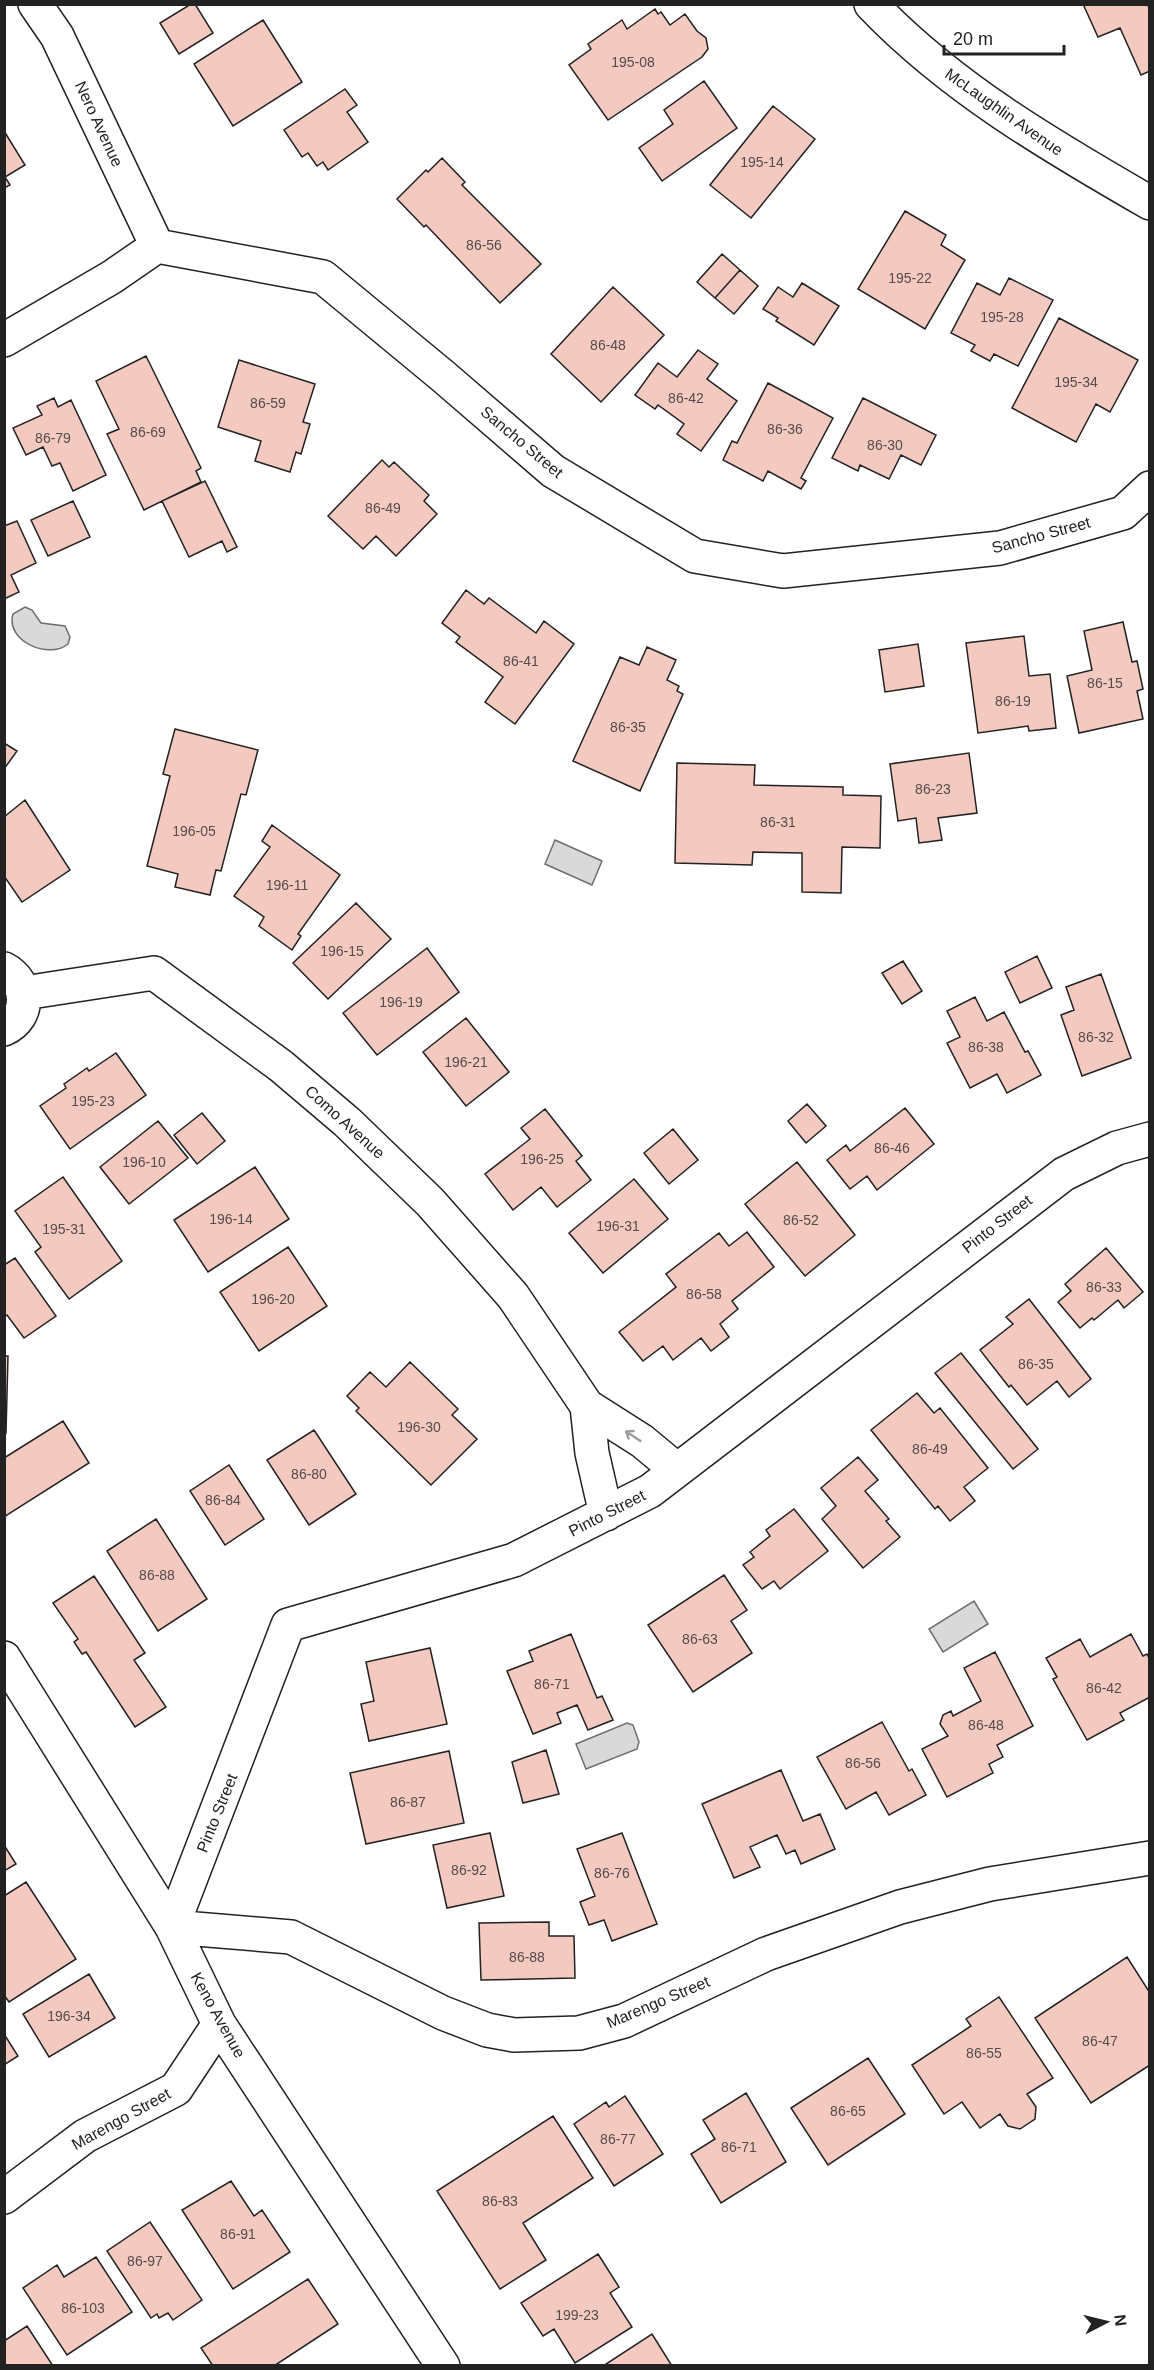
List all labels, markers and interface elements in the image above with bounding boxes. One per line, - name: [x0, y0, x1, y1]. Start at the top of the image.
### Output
- scale bar: [944, 18, 1064, 56]
- text: 20 m: [953, 29, 993, 49]
- house number: 195-08: [611, 54, 655, 70]
- street label: McLaughlin Avenue: [942, 65, 1066, 159]
- street label: Nero Avenue: [72, 79, 126, 169]
- house number: 195-14: [740, 154, 784, 170]
- house number: 86-56: [466, 237, 502, 253]
- house number: 195-22: [888, 270, 932, 286]
- house number: 195-28: [980, 309, 1024, 325]
- house number: 86-48: [590, 337, 626, 353]
- house number: 195-34: [1054, 374, 1098, 390]
- house number: 86-42: [668, 390, 704, 406]
- house number: 86-59: [250, 395, 286, 411]
- street label: Sancho Street: [478, 403, 567, 481]
- house number: 86-36: [767, 421, 803, 437]
- house number: 86-69: [130, 424, 166, 440]
- house number: 86-79: [35, 430, 71, 446]
- house number: 86-30: [867, 437, 903, 453]
- house number: 86-49: [365, 500, 401, 516]
- street label: Sancho Street: [990, 514, 1093, 556]
- house number: 86-41: [503, 653, 539, 669]
- house number: 86-15: [1087, 675, 1123, 691]
- house number: 86-19: [995, 693, 1031, 709]
- house number: 86-35: [610, 719, 646, 735]
- house number: 86-23: [915, 781, 951, 797]
- house number: 86-31: [760, 814, 796, 830]
- house number: 196-05: [172, 823, 216, 839]
- house number: 196-11: [266, 877, 308, 893]
- house number: 196-15: [320, 943, 364, 959]
- house number: 196-19: [379, 994, 423, 1010]
- house number: 86-32: [1078, 1029, 1114, 1045]
- house number: 86-38: [968, 1039, 1004, 1055]
- house number: 196-21: [444, 1054, 488, 1070]
- street label: Como Avenue: [302, 1082, 388, 1162]
- house number: 195-23: [71, 1093, 115, 1109]
- house number: 86-46: [874, 1140, 910, 1156]
- house number: 196-25: [520, 1151, 564, 1167]
- house number: 196-10: [122, 1154, 166, 1170]
- street label: Pinto Street: [959, 1191, 1036, 1256]
- house number: 196-14: [209, 1211, 253, 1227]
- house number: 86-52: [783, 1212, 819, 1228]
- house number: 196-31: [596, 1218, 640, 1234]
- house number: 195-31: [42, 1221, 86, 1237]
- house number: 86-33: [1086, 1279, 1122, 1295]
- house number: 86-58: [686, 1286, 722, 1302]
- house number: 196-20: [251, 1291, 295, 1307]
- house number: 86-35: [1018, 1356, 1054, 1372]
- house number: 196-30: [397, 1419, 441, 1435]
- one-way arrow: [626, 1430, 642, 1442]
- house number: 86-49: [912, 1441, 948, 1457]
- house number: 86-80: [291, 1466, 327, 1482]
- street label: Pinto Street: [566, 1486, 649, 1540]
- house number: 86-84: [205, 1492, 241, 1508]
- house number: 86-88: [139, 1567, 175, 1583]
- house number: 86-63: [682, 1631, 718, 1647]
- house number: 86-71: [534, 1676, 570, 1692]
- house number: 86-42: [1086, 1680, 1122, 1696]
- house number: 86-48: [968, 1717, 1004, 1733]
- house number: 86-56: [845, 1755, 881, 1771]
- street label: Pinto Street: [193, 1771, 241, 1855]
- house number: 86-87: [390, 1794, 426, 1810]
- house number: 86-92: [451, 1862, 487, 1878]
- house number: 86-76: [594, 1865, 630, 1881]
- house number: 86-88: [509, 1949, 545, 1965]
- street label: Keno Avenue: [188, 1969, 248, 2061]
- street label: Marengo Street: [604, 1972, 713, 2031]
- house number: 196-34: [47, 2008, 91, 2024]
- house number: 86-47: [1082, 2033, 1118, 2049]
- house number: 86-55: [966, 2045, 1002, 2061]
- street label: Marengo Street: [69, 2085, 174, 2153]
- house number: 86-65: [830, 2103, 866, 2119]
- house number: 86-77: [600, 2131, 636, 2147]
- house number: 86-71: [721, 2139, 757, 2155]
- house number: 86-83: [482, 2193, 518, 2209]
- house number: 86-91: [220, 2226, 256, 2242]
- house number: 86-97: [127, 2253, 163, 2269]
- north arrow: [1076, 2292, 1136, 2352]
- house number: 86-103: [61, 2300, 105, 2316]
- house number: 199-23: [555, 2307, 599, 2323]
- text: N: [1111, 2313, 1130, 2327]

